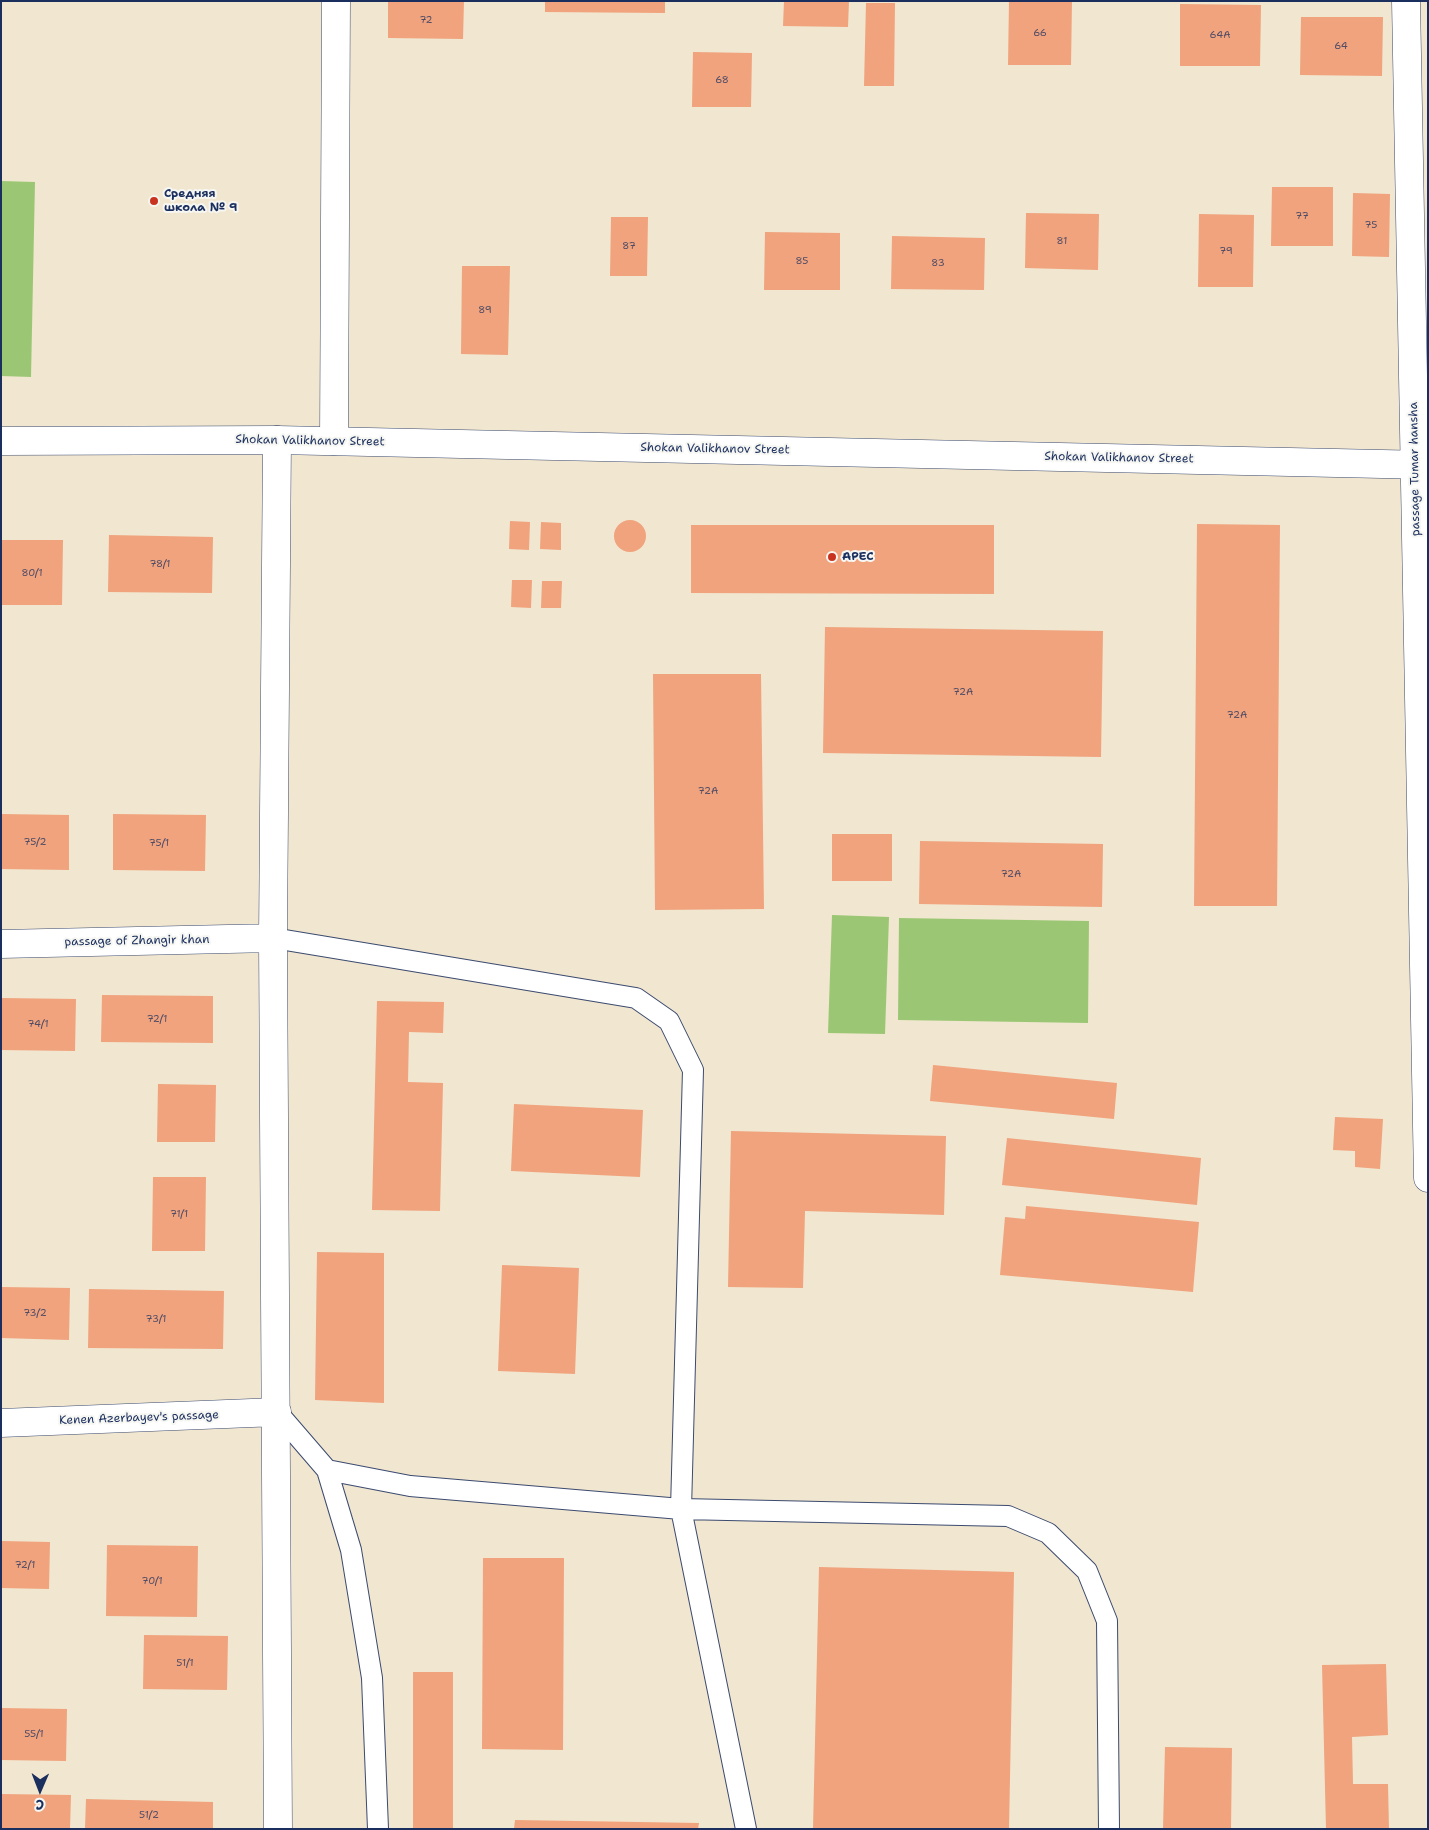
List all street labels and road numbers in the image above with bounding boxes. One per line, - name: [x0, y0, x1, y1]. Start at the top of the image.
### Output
- street label: passage Tumar hansha: [1407, 402, 1423, 536]
- street label: Shokan Valikhanov Street: [235, 432, 385, 450]
- street label: Shokan Valikhanov Street: [640, 440, 790, 458]
- street label: Shokan Valikhanov Street: [1044, 449, 1194, 467]
- street label: passage of Zhangir khan: [64, 933, 210, 949]
- street label: Kenen Azerbayev's passage: [59, 1408, 219, 1428]

